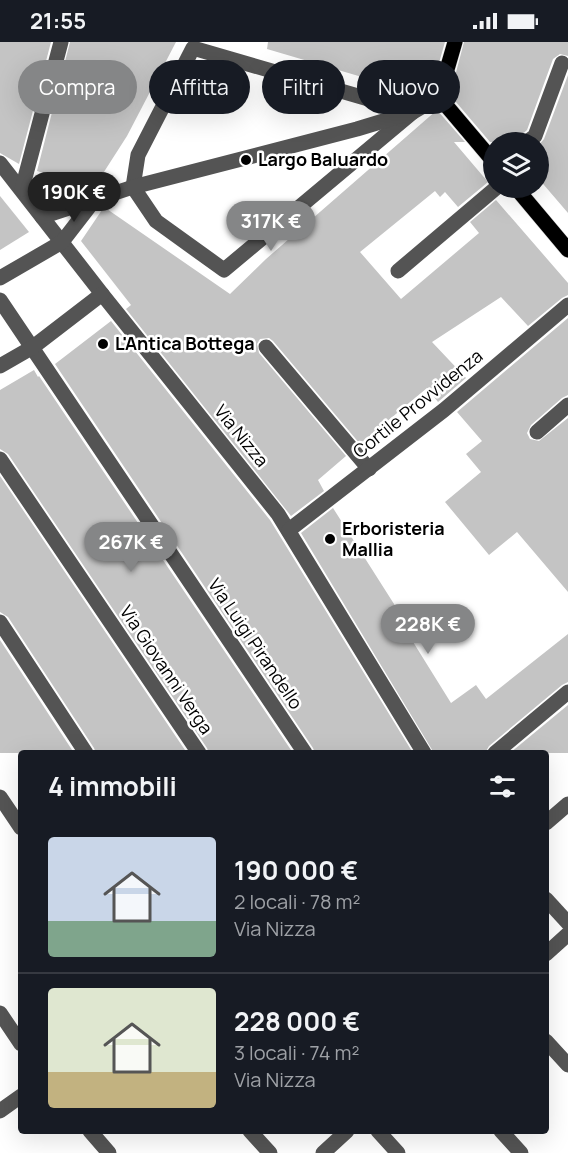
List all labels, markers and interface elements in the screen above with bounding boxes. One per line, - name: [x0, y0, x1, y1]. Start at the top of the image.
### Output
- text: 21:55: [30, 6, 86, 36]
- chip: Compra: [18, 60, 137, 114]
- chip: Affitta: [149, 60, 250, 114]
- chip: Filtri: [262, 60, 345, 114]
- chip: Nuovo: [357, 60, 460, 114]
- map controls: [483, 132, 549, 198]
- button: layers: [483, 132, 549, 198]
- place label: Largo Baluardo: [258, 147, 388, 171]
- marker: Largo Baluardo: [239, 153, 253, 167]
- pin: 190K €: [25, 172, 123, 223]
- text: 190K €: [42, 178, 106, 205]
- pin: 317K €: [222, 201, 320, 252]
- text: 317K €: [240, 207, 302, 234]
- place label: L'Antica Bottega: [115, 331, 255, 355]
- marker: L'Antica Bottega: [96, 337, 110, 351]
- street label: Cortile Provvidenza: [348, 343, 487, 463]
- street label: Via Nizza: [209, 399, 274, 471]
- place label: Erboristeria Mallia: [342, 516, 445, 561]
- pin: 267K €: [82, 522, 180, 573]
- text: 267K €: [98, 528, 164, 555]
- marker: Erboristeria Mallia: [323, 532, 337, 546]
- street label: Via Luigi Pirandello: [203, 573, 309, 714]
- street label: Via Giovanni Verga: [115, 600, 219, 738]
- pin: 228K €: [379, 604, 477, 655]
- text: 228K €: [395, 610, 461, 637]
- text: 4 immobili: [48, 768, 177, 804]
- icon: filters: [486, 770, 519, 803]
- text: 190 000 €: [234, 852, 358, 888]
- icon: home: [96, 861, 168, 933]
- text: 2 locali · 78 m²: [234, 888, 361, 915]
- text: Via Nizza: [234, 915, 316, 942]
- text: 228 000 €: [234, 1003, 360, 1039]
- icon: home: [96, 1012, 168, 1084]
- text: 3 locali · 74 m²: [234, 1039, 360, 1066]
- text: Via Nizza: [234, 1066, 316, 1093]

